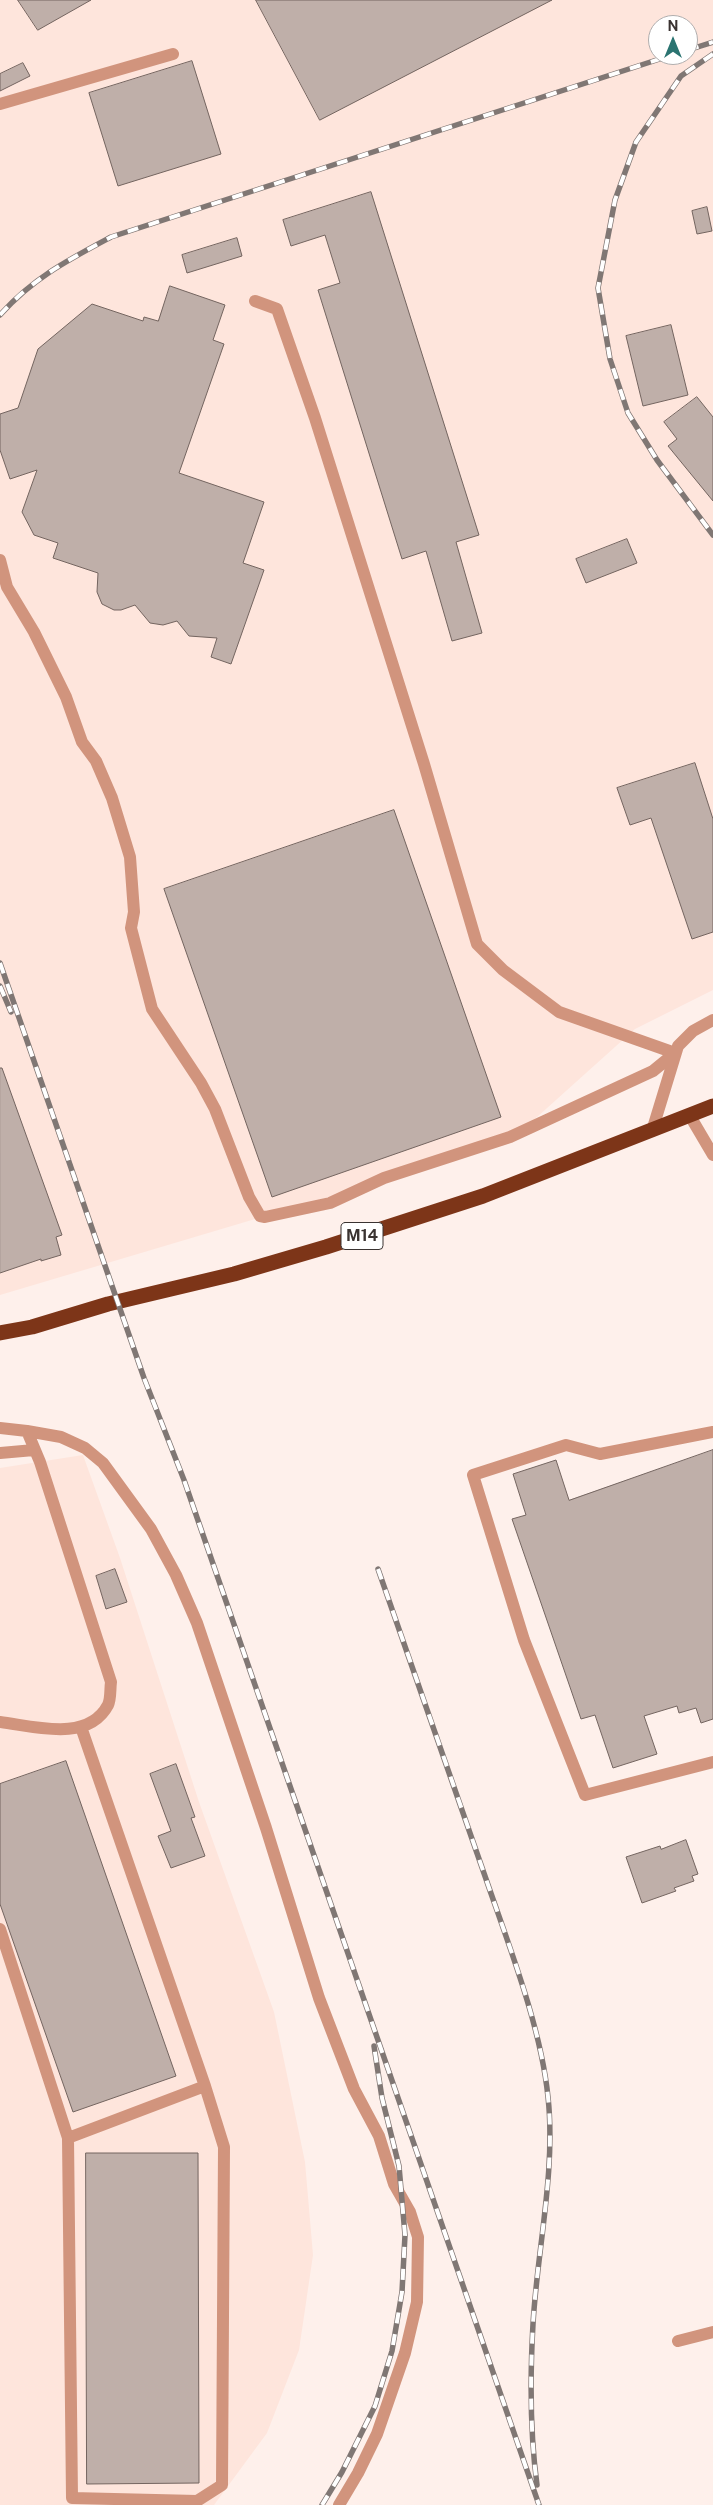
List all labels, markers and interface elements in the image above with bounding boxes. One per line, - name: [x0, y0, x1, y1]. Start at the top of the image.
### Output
- north arrow: [648, 15, 698, 65]
- text: N: [668, 18, 678, 34]
- road number: M14: [341, 1222, 383, 1250]

